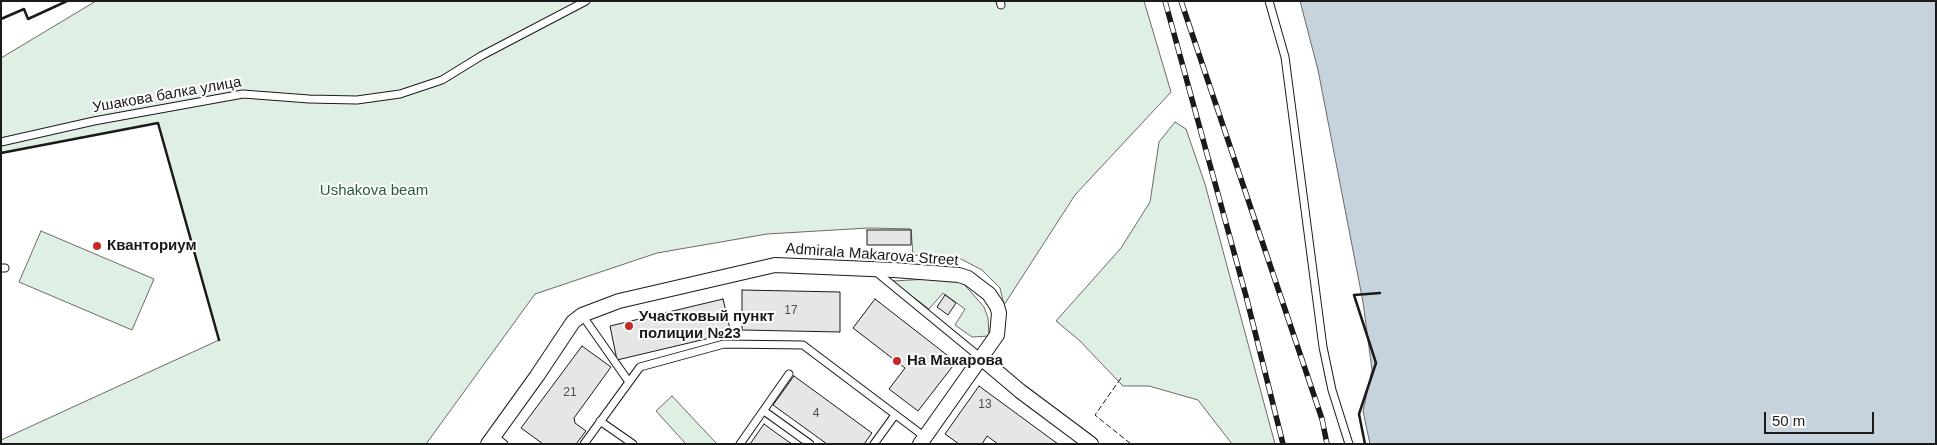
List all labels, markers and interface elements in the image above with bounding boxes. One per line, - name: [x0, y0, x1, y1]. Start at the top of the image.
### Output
- street label: Ушакова балка улица: [91, 73, 243, 117]
- park label: Ushakova beam: [320, 182, 428, 200]
- place label: Кванториум: [107, 237, 197, 255]
- marker: Кванториум: [91, 240, 103, 252]
- street label: Admirala Makarova Street: [785, 240, 959, 270]
- house number: 17: [784, 304, 798, 318]
- place label: Участковый пункт полиции №23: [639, 308, 774, 343]
- marker: Участковый пункт полиции №23: [623, 320, 635, 332]
- place label: На Макарова: [907, 352, 1003, 370]
- marker: На Макарова: [891, 355, 903, 367]
- house number: 21: [563, 386, 577, 400]
- house number: 13: [978, 398, 992, 412]
- scale bar: [1767, 402, 1877, 434]
- house number: 4: [813, 407, 819, 421]
- text: 50 m: [1772, 412, 1805, 429]

